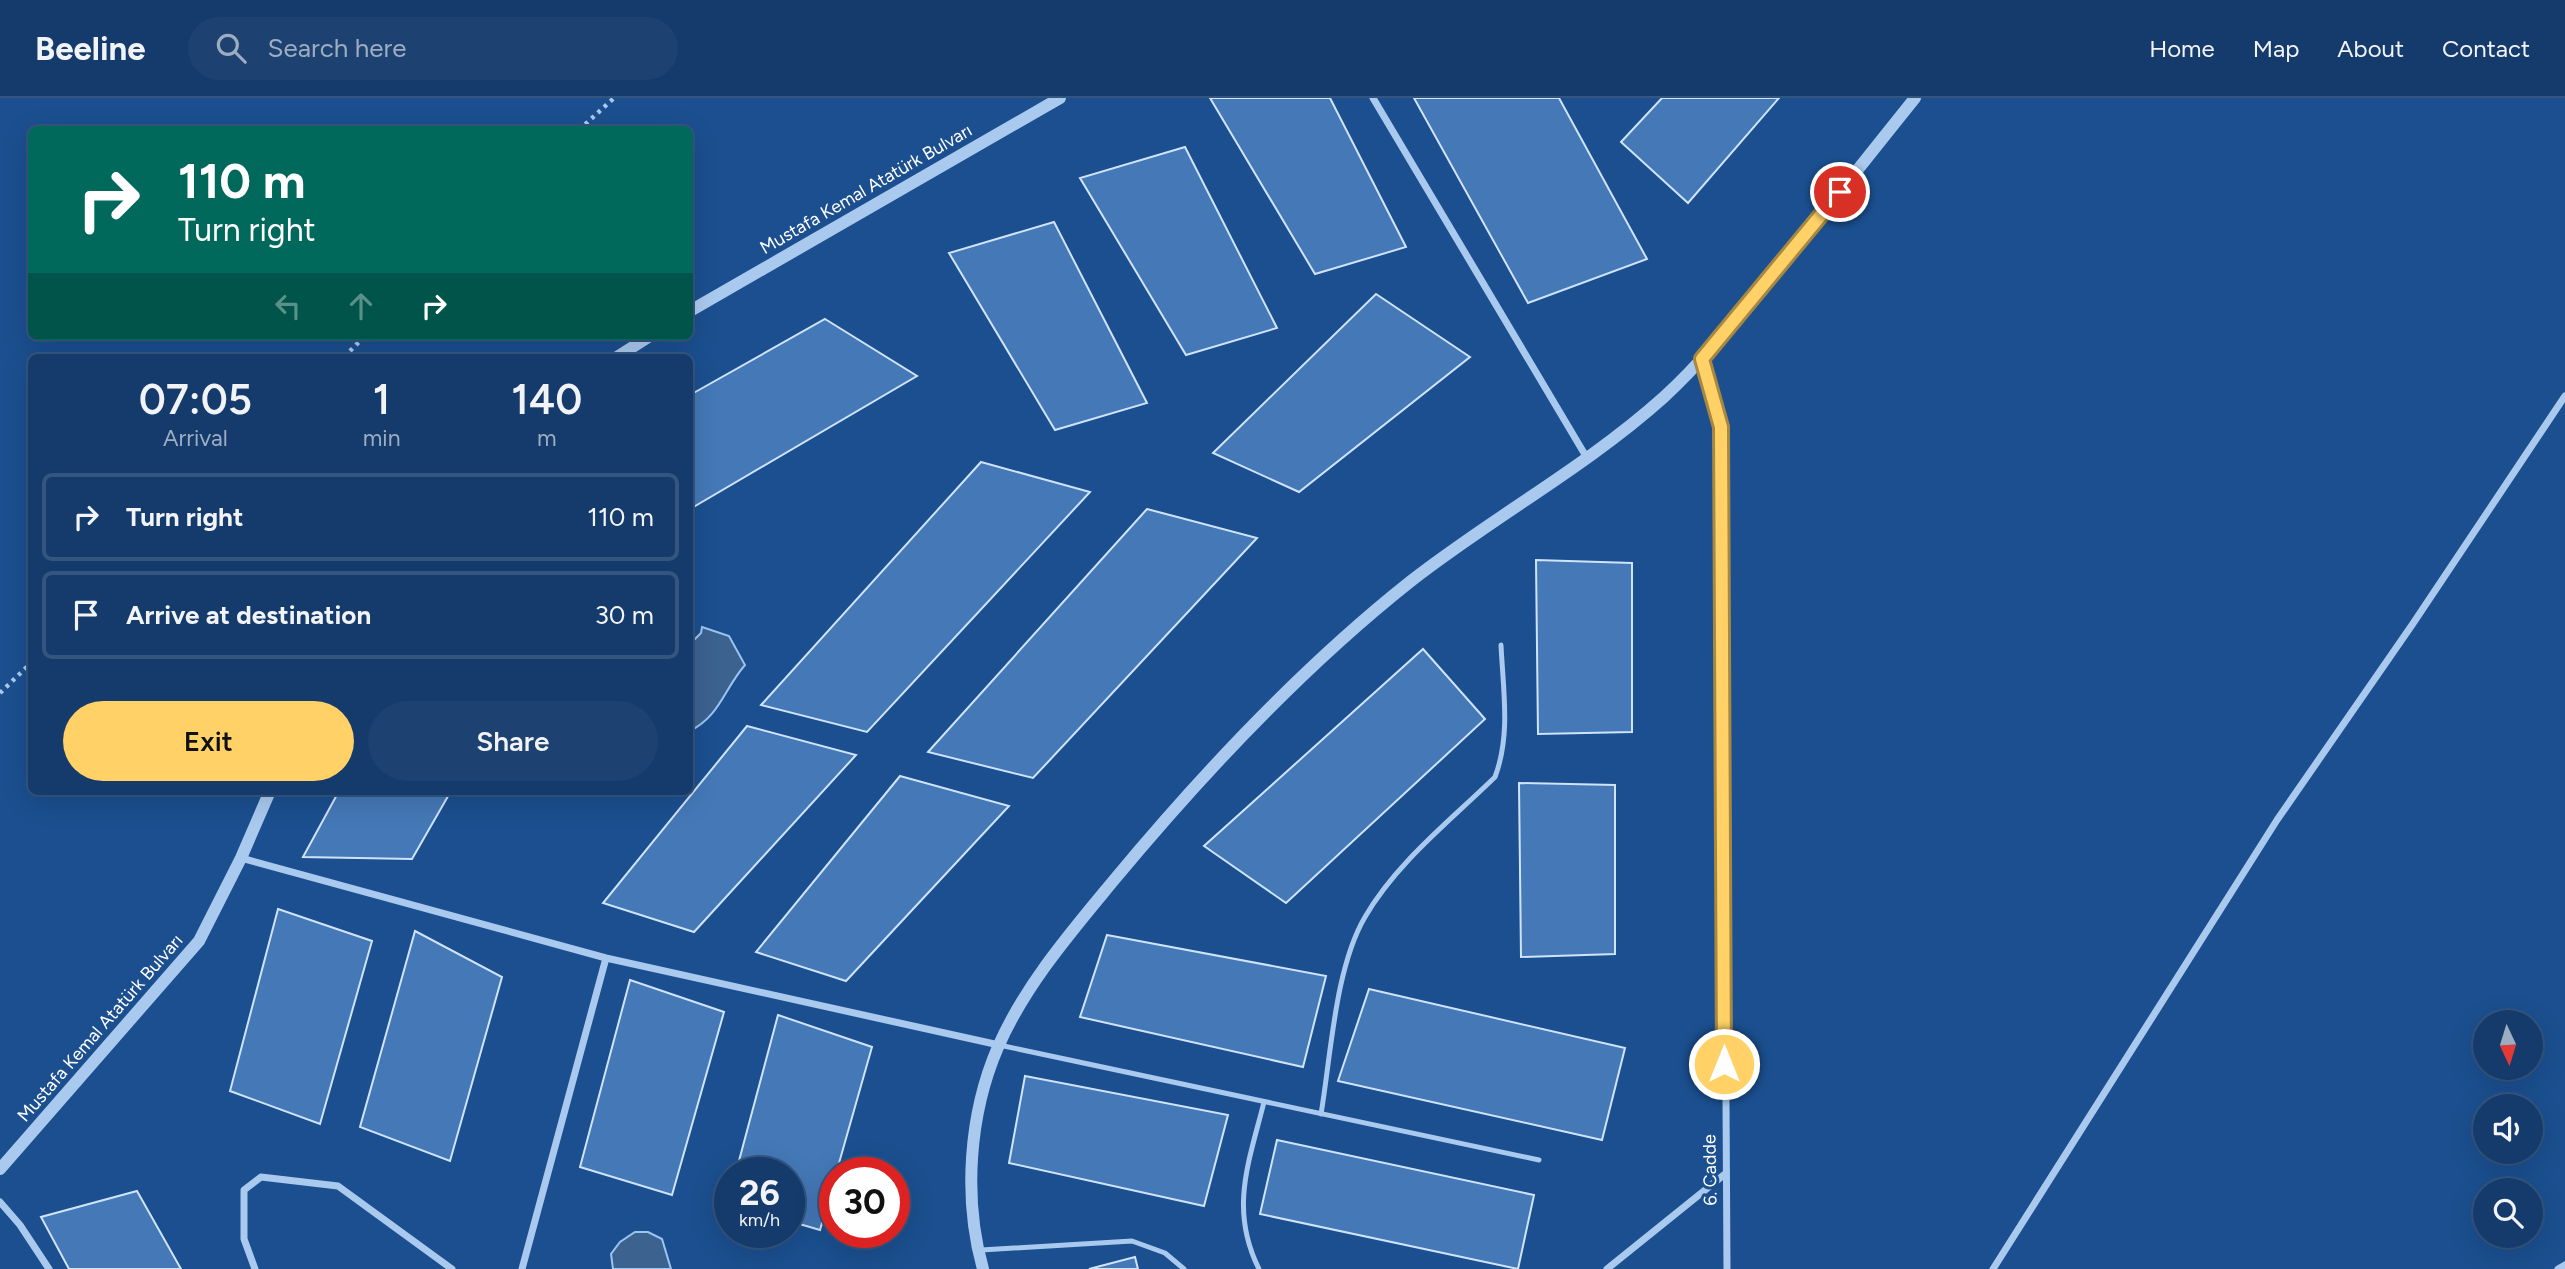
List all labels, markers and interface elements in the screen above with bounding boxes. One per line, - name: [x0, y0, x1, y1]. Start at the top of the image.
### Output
- search box: [188, 17, 678, 80]
- text: Beeline: [35, 29, 146, 68]
- icon: search: [212, 29, 250, 67]
- text: Search here: [268, 32, 406, 64]
- text: Home: [2149, 34, 2215, 63]
- text: Map: [2253, 34, 2299, 63]
- text: About: [2337, 34, 2404, 63]
- text: Contact: [2442, 34, 2530, 63]
- street label: Mustafa Kemal Atatürk Bulvarı: [756, 119, 976, 259]
- text: 110 m: [178, 151, 306, 210]
- icon: right: [63, 154, 154, 245]
- pin: [1810, 162, 1870, 222]
- icon: arrive: [1821, 173, 1859, 211]
- text: Turn right: [178, 211, 316, 249]
- icon: left: [269, 287, 307, 325]
- icon: ahead: [342, 287, 380, 325]
- icon: right: [415, 287, 453, 325]
- text: 07:05: [139, 374, 252, 425]
- text: 1: [373, 374, 390, 425]
- text: 140: [511, 374, 582, 425]
- text: Arrival: [163, 424, 228, 452]
- text: min: [363, 424, 400, 452]
- text: m: [537, 424, 557, 452]
- icon: right: [67, 498, 105, 536]
- text: Turn right: [126, 501, 243, 533]
- text: 110 m: [587, 501, 654, 533]
- icon: arrive: [67, 596, 105, 634]
- text: Arrive at destination: [126, 599, 371, 631]
- text: 30 m: [595, 599, 654, 631]
- button: Exit: [63, 701, 354, 781]
- button: Share: [368, 701, 658, 781]
- street label: Mustafa Kemal Atatürk Bulvarı: [13, 930, 187, 1126]
- north arrow: [2473, 1010, 2543, 1080]
- map controls: [2473, 1010, 2543, 1248]
- position arrow: [1687, 1027, 1761, 1101]
- button: sound: [2473, 1094, 2543, 1164]
- street label: 6. Cadde: [1698, 1134, 1722, 1206]
- speed limit sign: 30: [819, 1157, 910, 1248]
- text: 26: [739, 1172, 780, 1214]
- button: search: [2473, 1178, 2543, 1248]
- text: km/h: [739, 1209, 780, 1231]

